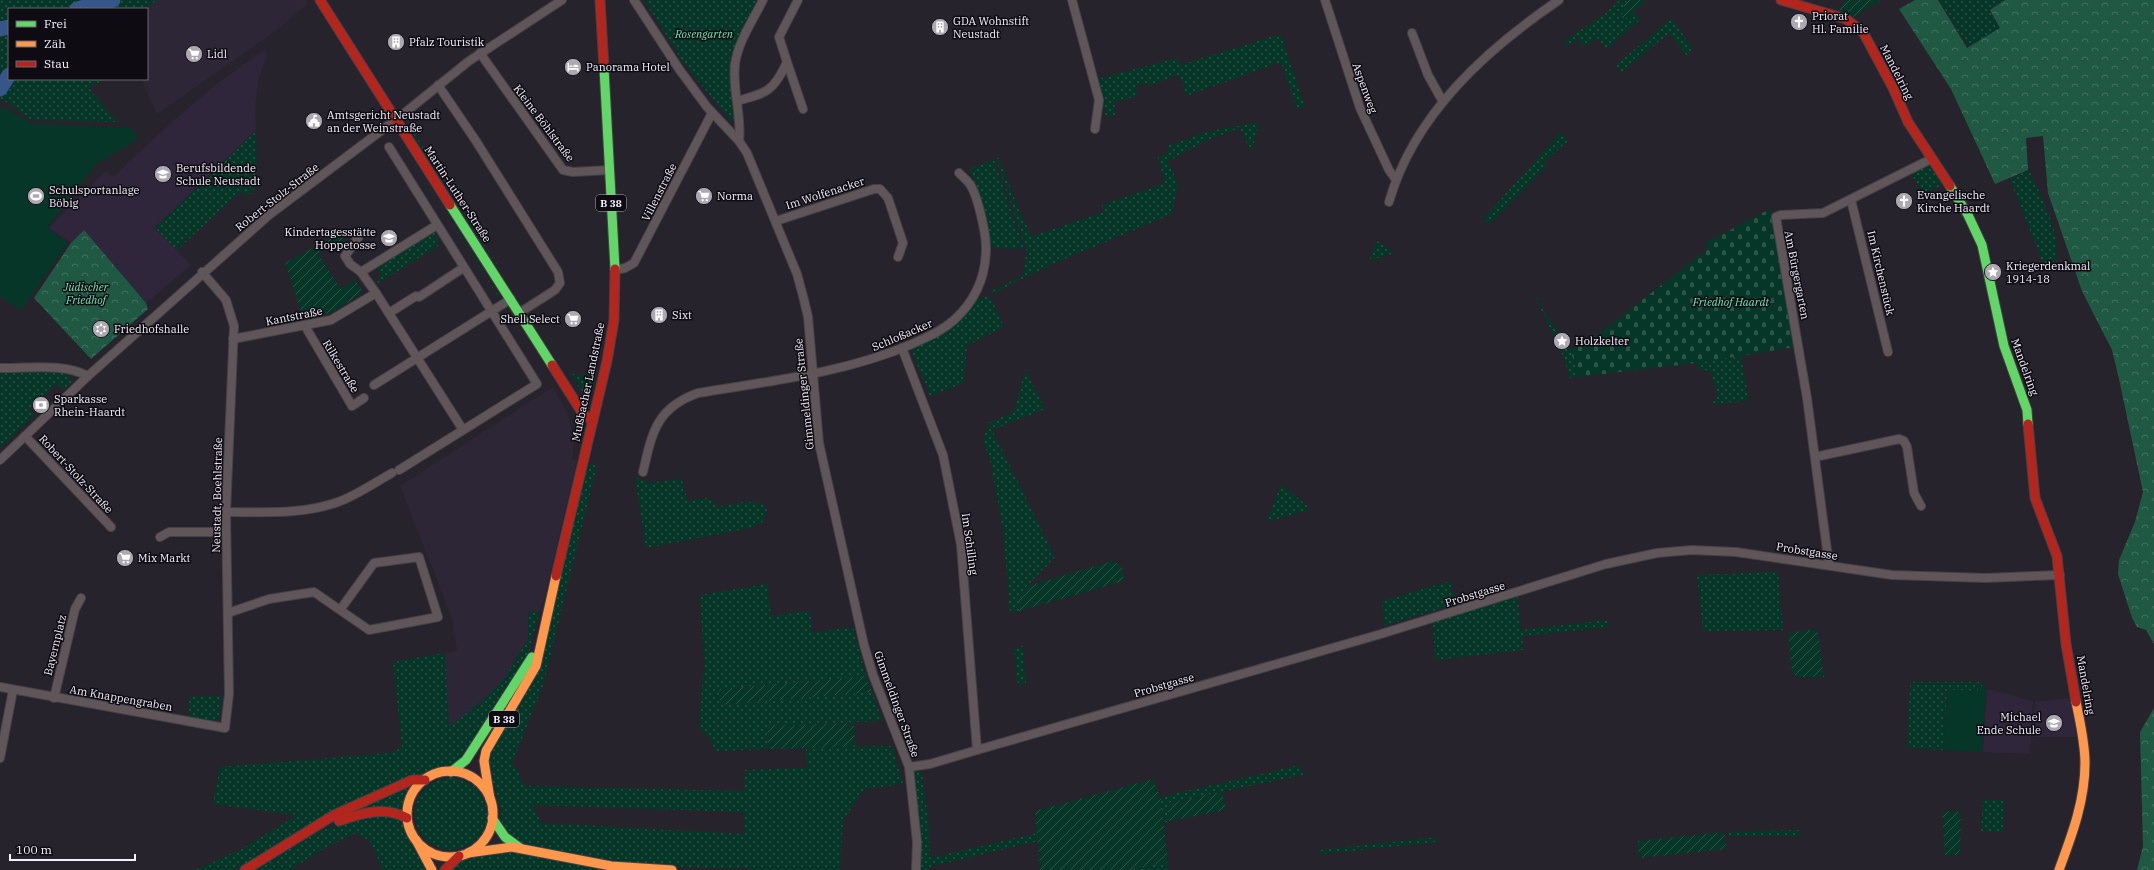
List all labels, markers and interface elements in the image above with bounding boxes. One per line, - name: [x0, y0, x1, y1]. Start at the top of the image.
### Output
- legend: [8, 8, 148, 80]
- place label: Priorat Hl. Familie: [1812, 9, 1869, 36]
- church icon: Priorat Hl. Familie: [1789, 12, 1809, 32]
- place label: GDA Wohnstift Neustadt: [953, 14, 1029, 41]
- text: Frei: [44, 16, 67, 31]
- building icon: GDA Wohnstift Neustadt: [930, 17, 950, 37]
- park label: Rosengarten: [674, 27, 734, 41]
- building icon: Pfalz Touristik: [386, 32, 406, 52]
- place label: Pfalz Touristik: [409, 35, 485, 49]
- text: Zäh: [44, 36, 66, 51]
- street label: Mandelring: [1877, 42, 1917, 102]
- supermarket icon: Lidl: [184, 44, 204, 64]
- place label: Lidl: [207, 47, 227, 61]
- text: Stau: [44, 56, 70, 71]
- hotel icon: Panorama Hotel: [563, 57, 583, 77]
- place label: Panorama Hotel: [586, 60, 670, 74]
- street label: Aspenweg: [1349, 61, 1381, 115]
- street label: Kleine Böhlstraße: [511, 82, 578, 164]
- place label: Amtsgericht Neustadt an der Weinstraße: [327, 108, 440, 135]
- public building icon: Amtsgericht Neustadt an der Weinstraße: [304, 111, 324, 131]
- street label: Martin-Luther-Straße: [422, 143, 494, 245]
- street label: Robert-Stolz-Straße: [232, 160, 322, 234]
- place label: Berufsbildende Schule Neustadt: [176, 161, 261, 188]
- street label: Villenstraße: [638, 161, 680, 223]
- school or university icon: Berufsbildende Schule Neustadt: [153, 164, 173, 184]
- street label: Im Wolfenacker: [784, 174, 866, 212]
- place label: Schulsportanlage Böbig: [49, 183, 140, 210]
- sports icon: Schulsportanlage Böbig: [26, 186, 46, 206]
- supermarket icon: Norma: [694, 186, 714, 206]
- place label: Evangelische Kirche Haardt: [1917, 188, 1990, 215]
- place label: Norma: [717, 189, 753, 203]
- church icon: Evangelische Kirche Haardt: [1894, 191, 1914, 211]
- road number: B 38: [596, 195, 626, 211]
- place label: Kindertagesstätte Hoppetosse: [285, 225, 376, 252]
- school or university icon: Kindertagesstätte Hoppetosse: [379, 228, 399, 248]
- street label: Im Kirchenstück: [1864, 229, 1898, 317]
- street label: Am Bürgergarten: [1782, 230, 1812, 320]
- place label: Kriegerdenkmal 1914-18: [2006, 259, 2090, 286]
- place icon: Kriegerdenkmal 1914-18: [1983, 262, 2003, 282]
- park label: Jüdischer Friedhof: [63, 280, 110, 307]
- park label: Friedhof Haardt: [1692, 295, 1770, 309]
- street label: Kantstraße: [264, 304, 324, 328]
- building icon: Sixt: [649, 305, 669, 325]
- place label: Sixt: [672, 308, 692, 322]
- supermarket icon: Shell Select: [563, 309, 583, 329]
- place label: Shell Select: [501, 312, 560, 326]
- street label: Schloßacker: [870, 316, 934, 354]
- synagogue icon: Friedhofshalle: [91, 319, 111, 339]
- street label: Mußbacher Landstraße: [569, 321, 607, 443]
- place label: Friedhofshalle: [114, 322, 189, 336]
- place icon: Holzkelter: [1552, 331, 1572, 351]
- place label: Holzkelter: [1575, 334, 1629, 348]
- street label: Mandelring: [2008, 336, 2042, 398]
- street label: Rilkestraße: [320, 337, 362, 395]
- street label: Gimmeldinger Straße: [791, 337, 817, 451]
- place label: Sparkasse Rhein-Haardt: [54, 392, 125, 419]
- bank icon: Sparkasse Rhein-Haardt: [31, 395, 51, 415]
- street label: Robert-Stolz-Straße: [36, 432, 116, 516]
- street label: Neustadt, Boehlstraße: [209, 437, 225, 553]
- street label: Im Schilling: [959, 512, 981, 576]
- street label: Probstgasse: [1775, 539, 1839, 563]
- supermarket icon: Mix Markt: [115, 548, 135, 568]
- place label: Mix Markt: [138, 551, 191, 565]
- street label: Probstgasse: [1443, 578, 1507, 610]
- street label: Bayernplatz: [41, 613, 69, 677]
- street label: Gimmeldinger Straße: [871, 649, 923, 759]
- street label: Mandelring: [2074, 654, 2098, 716]
- street label: Probstgasse: [1132, 670, 1196, 700]
- street label: Am Knappengraben: [68, 682, 174, 714]
- place label: Michael Ende Schule: [1977, 710, 2041, 737]
- road number: B 38: [489, 711, 519, 727]
- school or university icon: Michael Ende Schule: [2044, 713, 2064, 733]
- scale bar: [10, 836, 135, 862]
- text: 100 m: [16, 842, 52, 857]

